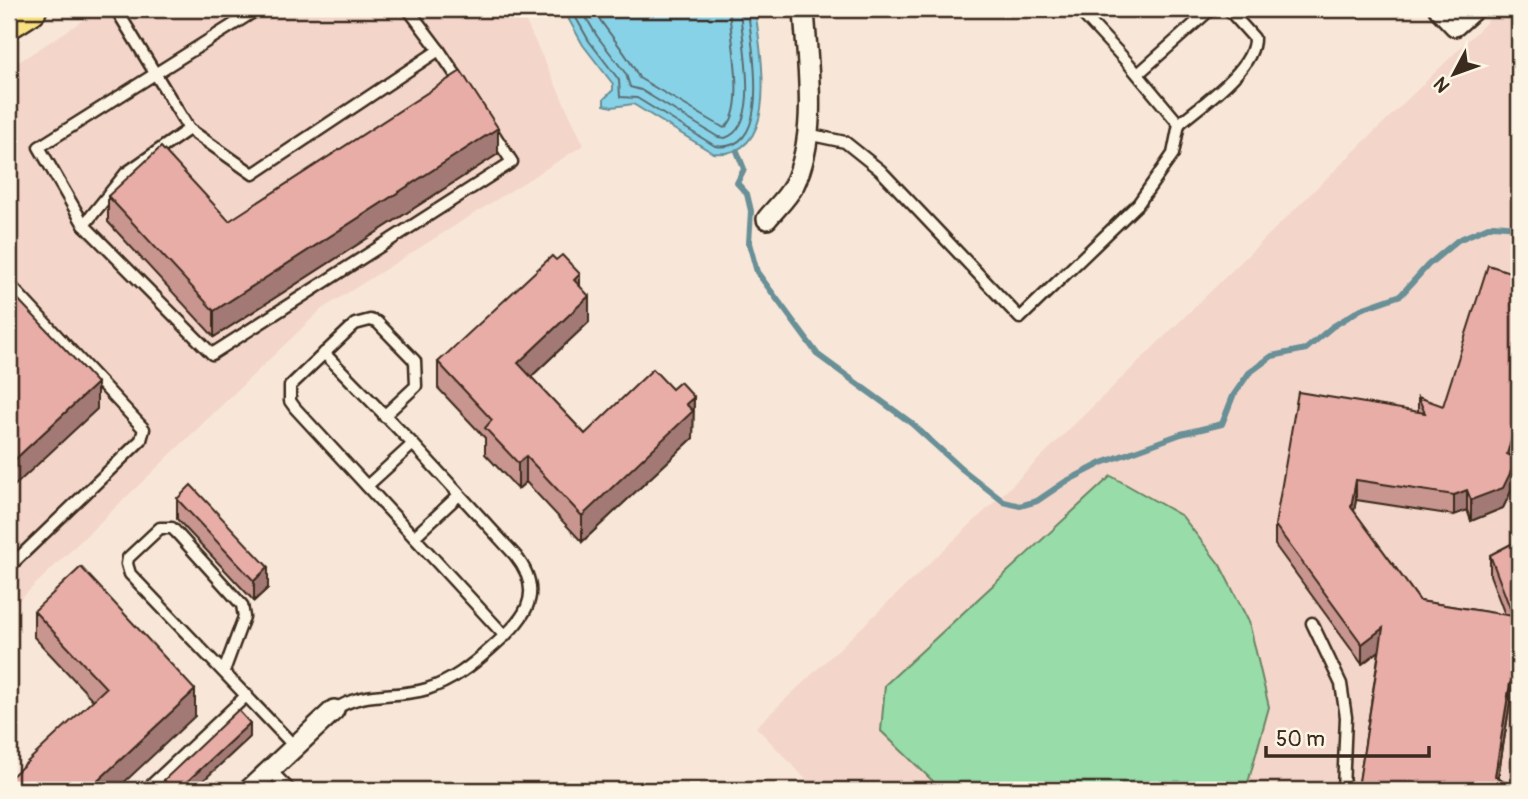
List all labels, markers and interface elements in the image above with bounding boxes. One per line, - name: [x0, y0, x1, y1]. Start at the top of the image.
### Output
- north arrow: [1420, 38, 1490, 108]
- text: N: [1429, 72, 1455, 97]
- scale bar: [1266, 715, 1428, 759]
- text: 50 m: [1276, 726, 1325, 753]

